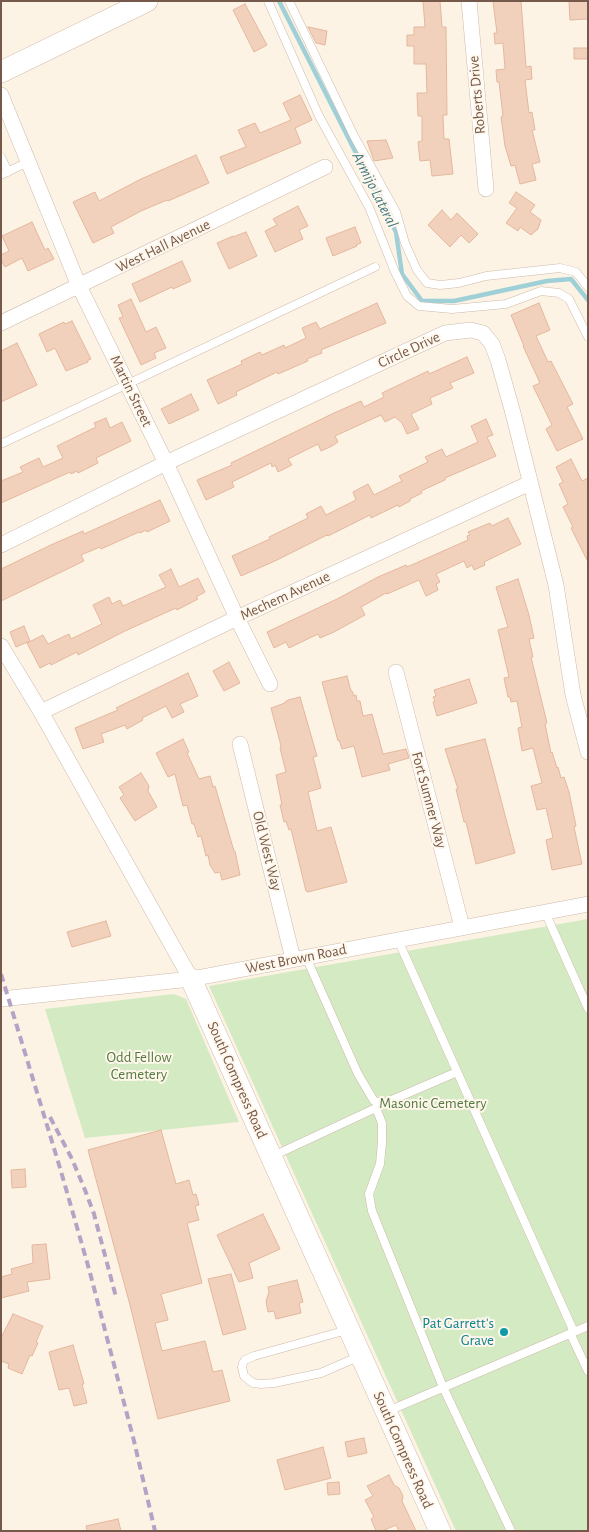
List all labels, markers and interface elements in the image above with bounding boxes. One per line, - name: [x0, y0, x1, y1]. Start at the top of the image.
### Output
- street label: Roberts Drive: [465, 55, 489, 135]
- water label: Armijo Lateral: [348, 149, 402, 231]
- street label: West Hall Avenue: [113, 215, 213, 277]
- street label: Circle Drive: [375, 328, 443, 372]
- street label: Martin Street: [106, 352, 156, 430]
- street label: Mechem Avenue: [237, 567, 333, 625]
- street label: Fort Sumner Way: [407, 750, 451, 850]
- street label: Old West Way: [248, 809, 286, 893]
- street label: West Brown Road: [244, 940, 348, 978]
- street label: South Compress Road: [203, 1019, 271, 1141]
- park label: Odd Fellow Cemetery: [106, 1048, 172, 1083]
- park label: Masonic Cemetery: [379, 1094, 487, 1112]
- place label: Pat Garrett's Grave: [422, 1314, 494, 1349]
- marker: Pat Garrett's Grave: [498, 1326, 510, 1338]
- street label: South Compress Road: [369, 1389, 437, 1511]

